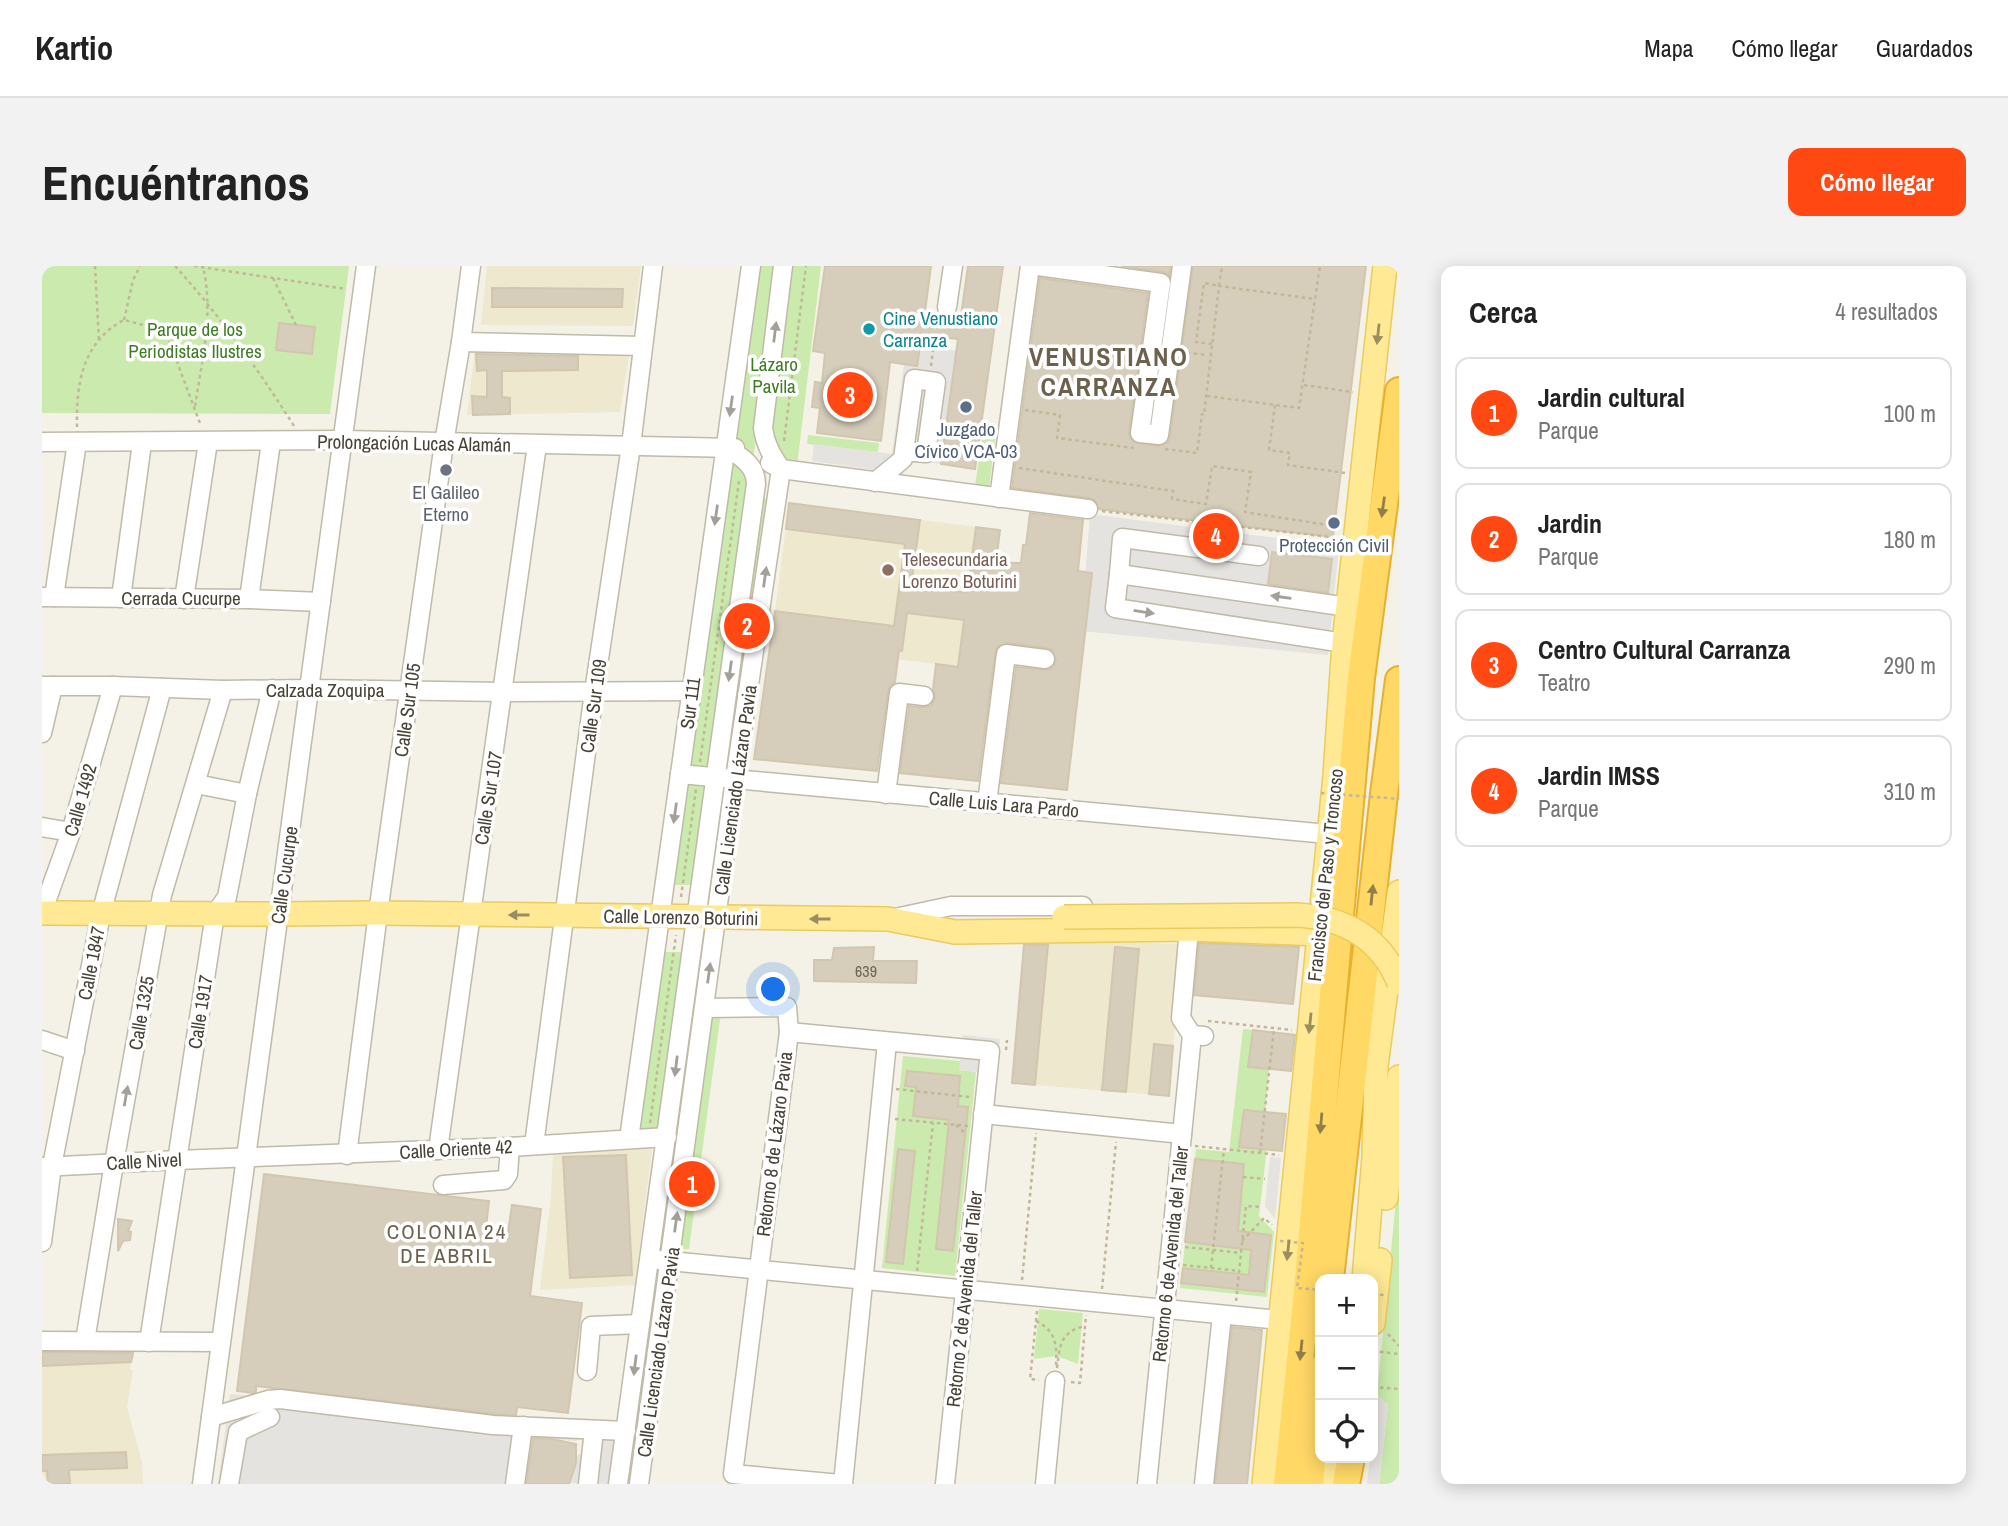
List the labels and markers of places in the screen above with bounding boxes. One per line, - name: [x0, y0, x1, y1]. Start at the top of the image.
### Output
- place label: Cine Venustiano Carranza: [883, 305, 998, 353]
- marker: Cine Venustiano Carranza: [861, 321, 877, 337]
- pin: 3: [827, 369, 873, 421]
- marker: Juzgado Cívico VCA-03: [958, 399, 974, 415]
- place label: Juzgado Cívico VCA-03: [914, 416, 1018, 464]
- marker: El Galileo Eterno: [438, 462, 454, 478]
- place label: El Galileo Eterno: [412, 479, 480, 527]
- pin: 4: [1193, 510, 1239, 562]
- marker: Protección Civil: [1326, 515, 1342, 531]
- place label: Protección Civil: [1279, 532, 1389, 558]
- place label: Telesecundaria Lorenzo Boturini: [902, 546, 1017, 594]
- marker: Telesecundaria Lorenzo Boturini: [880, 562, 896, 578]
- pin: 2: [724, 600, 770, 652]
- pin: 1: [669, 1158, 715, 1210]

